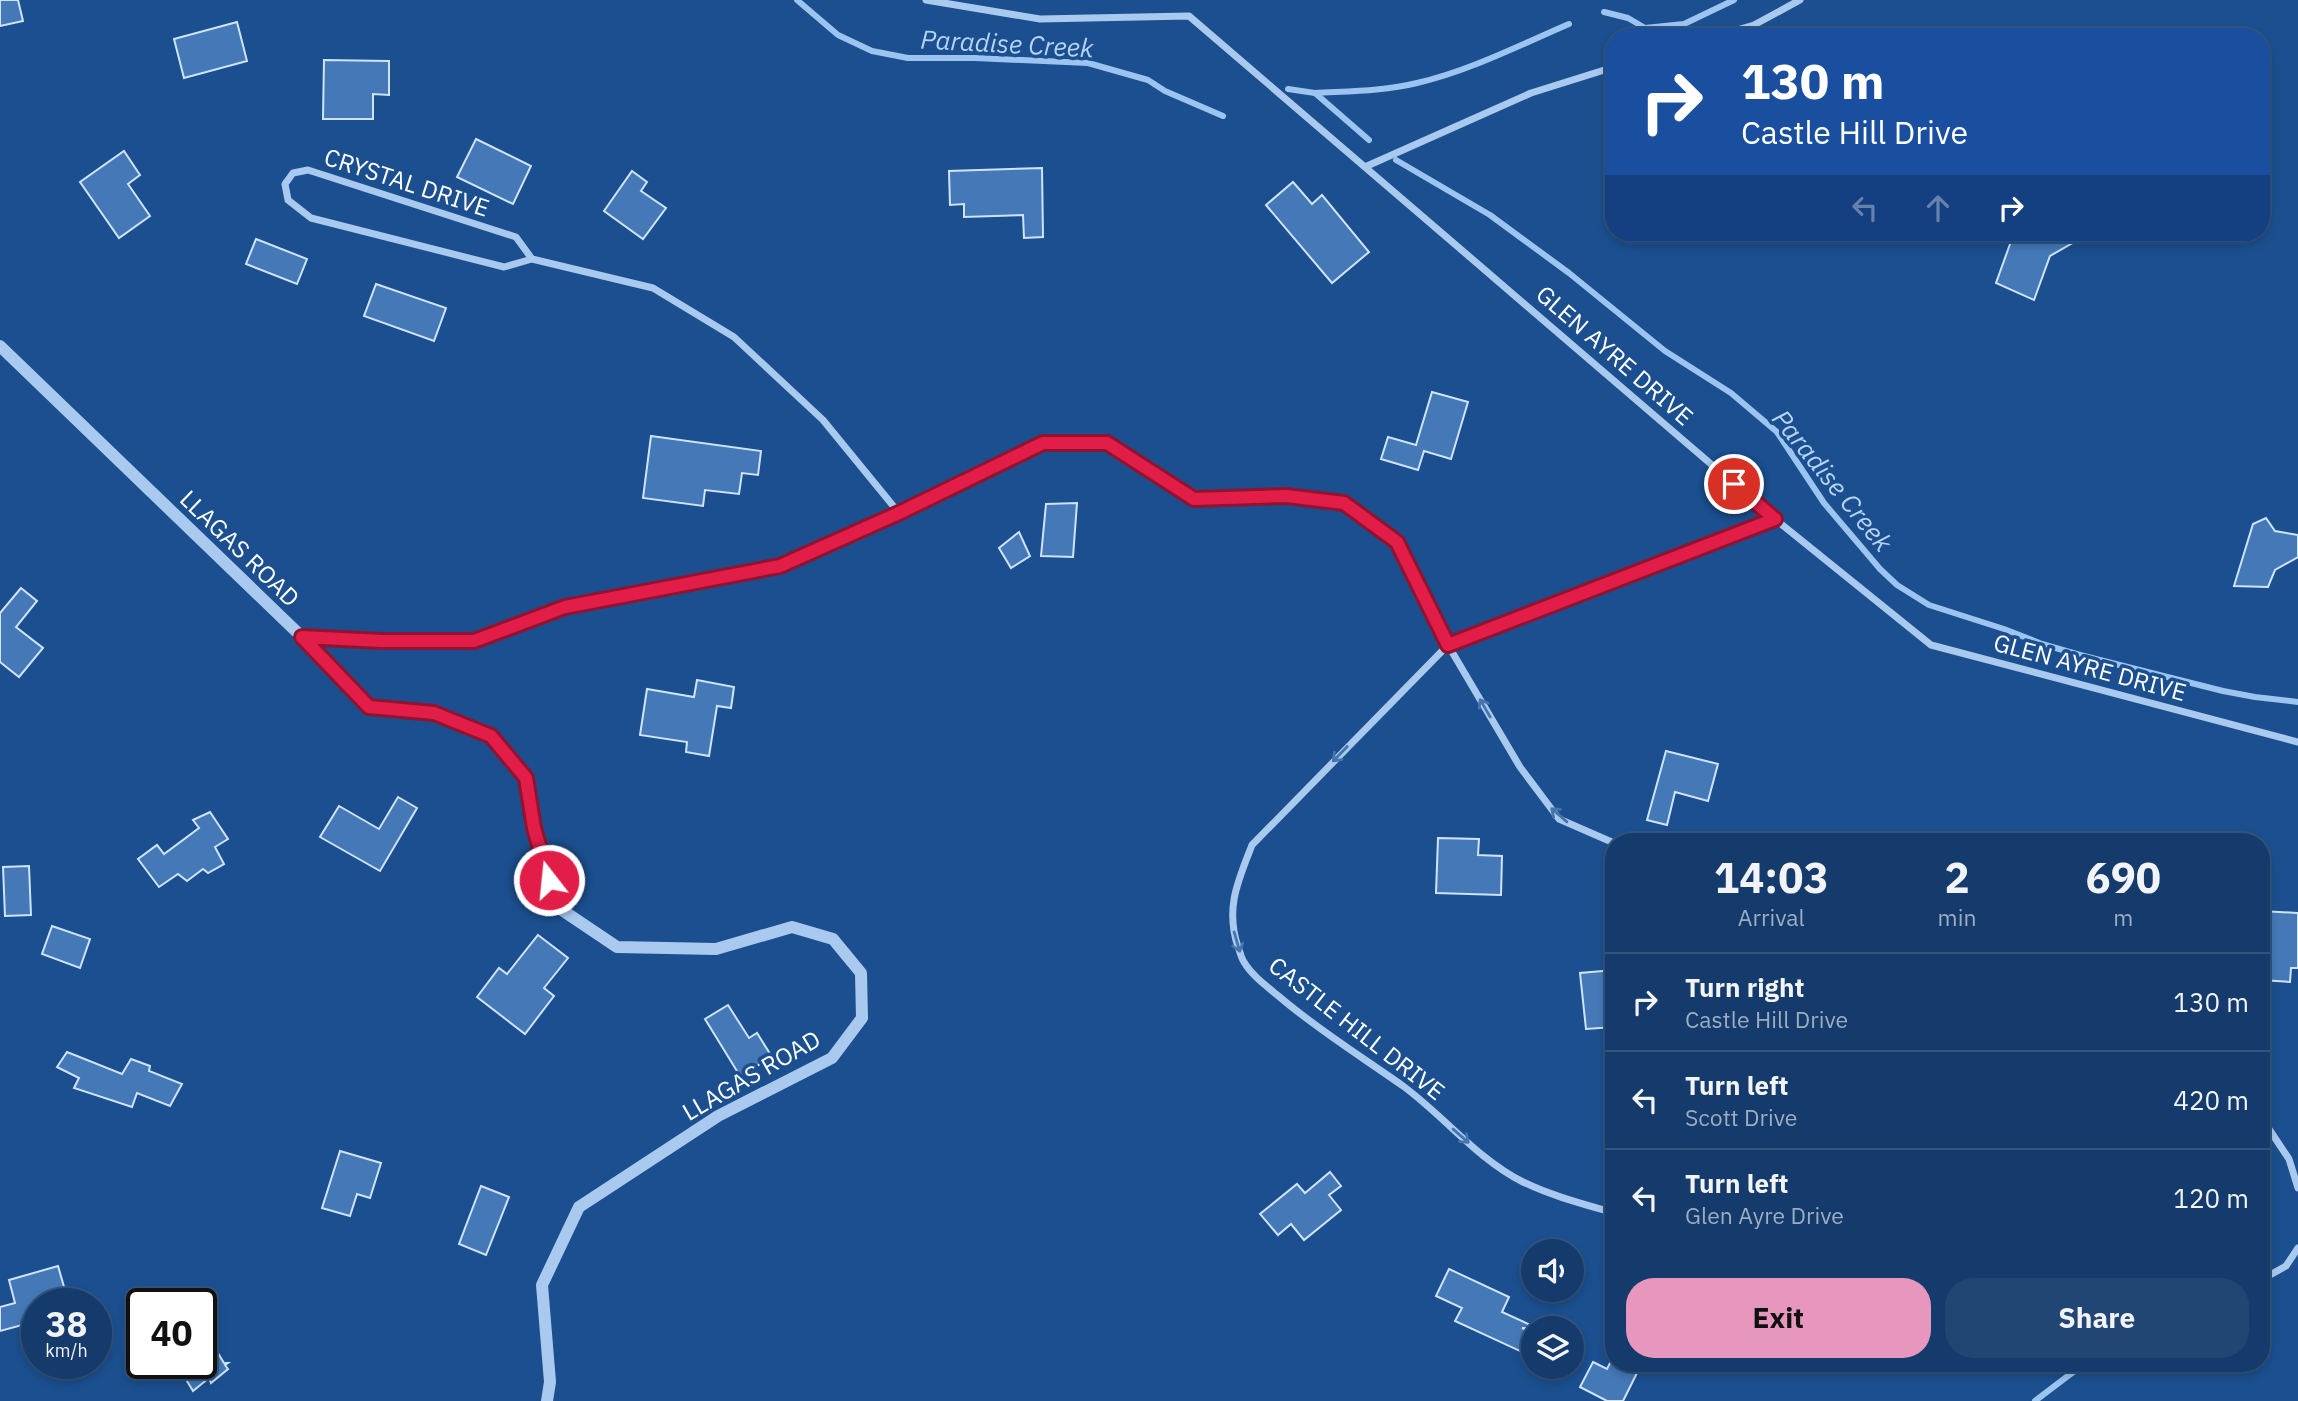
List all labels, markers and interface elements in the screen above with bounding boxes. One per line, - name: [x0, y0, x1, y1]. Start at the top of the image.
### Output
- water label: Paradise Creek: [920, 21, 1095, 65]
- text: 130 m: [1741, 49, 1885, 112]
- icon: right: [1626, 56, 1717, 147]
- text: Castle Hill Drive: [1741, 111, 1968, 153]
- street label: CRYSTAL DRIVE: [320, 140, 494, 224]
- icon: left: [1846, 189, 1884, 227]
- icon: ahead: [1919, 189, 1957, 227]
- icon: right: [1992, 189, 2030, 227]
- street label: GLEN AYRE DRIVE: [1530, 278, 1700, 432]
- water label: Paradise Creek: [1765, 402, 1901, 558]
- pin: [1704, 454, 1764, 514]
- icon: arrive: [1715, 465, 1753, 503]
- street label: LLAGAS ROAD: [173, 483, 307, 613]
- street label: GLEN AYRE DRIVE: [1990, 626, 2190, 708]
- one-way arrow: [1478, 699, 1492, 719]
- one-way arrow: [1332, 746, 1349, 763]
- one-way arrow: [1550, 807, 1568, 823]
- position arrow: [512, 843, 586, 917]
- text: 14:03: [1714, 850, 1829, 905]
- text: 2: [1944, 850, 1970, 905]
- text: 690: [2085, 850, 2161, 905]
- text: Arrival: [1738, 902, 1805, 932]
- text: min: [1938, 902, 1976, 932]
- text: m: [2113, 902, 2133, 932]
- one-way arrow: [1231, 930, 1244, 952]
- street label: CASTLE HILL DRIVE: [1262, 949, 1452, 1107]
- text: Turn right: [1685, 970, 1804, 1004]
- icon: right: [1626, 983, 1664, 1021]
- text: 130 m: [2173, 985, 2249, 1019]
- text: Castle Hill Drive: [1685, 1004, 1848, 1034]
- street label: LLAGAS ROAD: [676, 1023, 826, 1127]
- text: Turn left: [1685, 1068, 1788, 1102]
- icon: left: [1626, 1081, 1664, 1119]
- text: 420 m: [2173, 1083, 2249, 1117]
- text: Scott Drive: [1685, 1102, 1797, 1132]
- one-way arrow: [1452, 1128, 1470, 1144]
- text: Turn left: [1685, 1166, 1788, 1200]
- icon: left: [1626, 1179, 1664, 1217]
- text: 120 m: [2173, 1181, 2249, 1215]
- text: Glen Ayre Drive: [1685, 1200, 1844, 1230]
- map controls: [1521, 1239, 1584, 1379]
- button: sound: [1521, 1239, 1584, 1302]
- button: Exit: [1626, 1278, 1931, 1358]
- button: Share: [1945, 1278, 2249, 1358]
- speed limit sign: 40: [126, 1288, 217, 1379]
- text: 38: [45, 1301, 88, 1347]
- button: layers: [1521, 1316, 1584, 1379]
- text: km/h: [45, 1339, 88, 1362]

